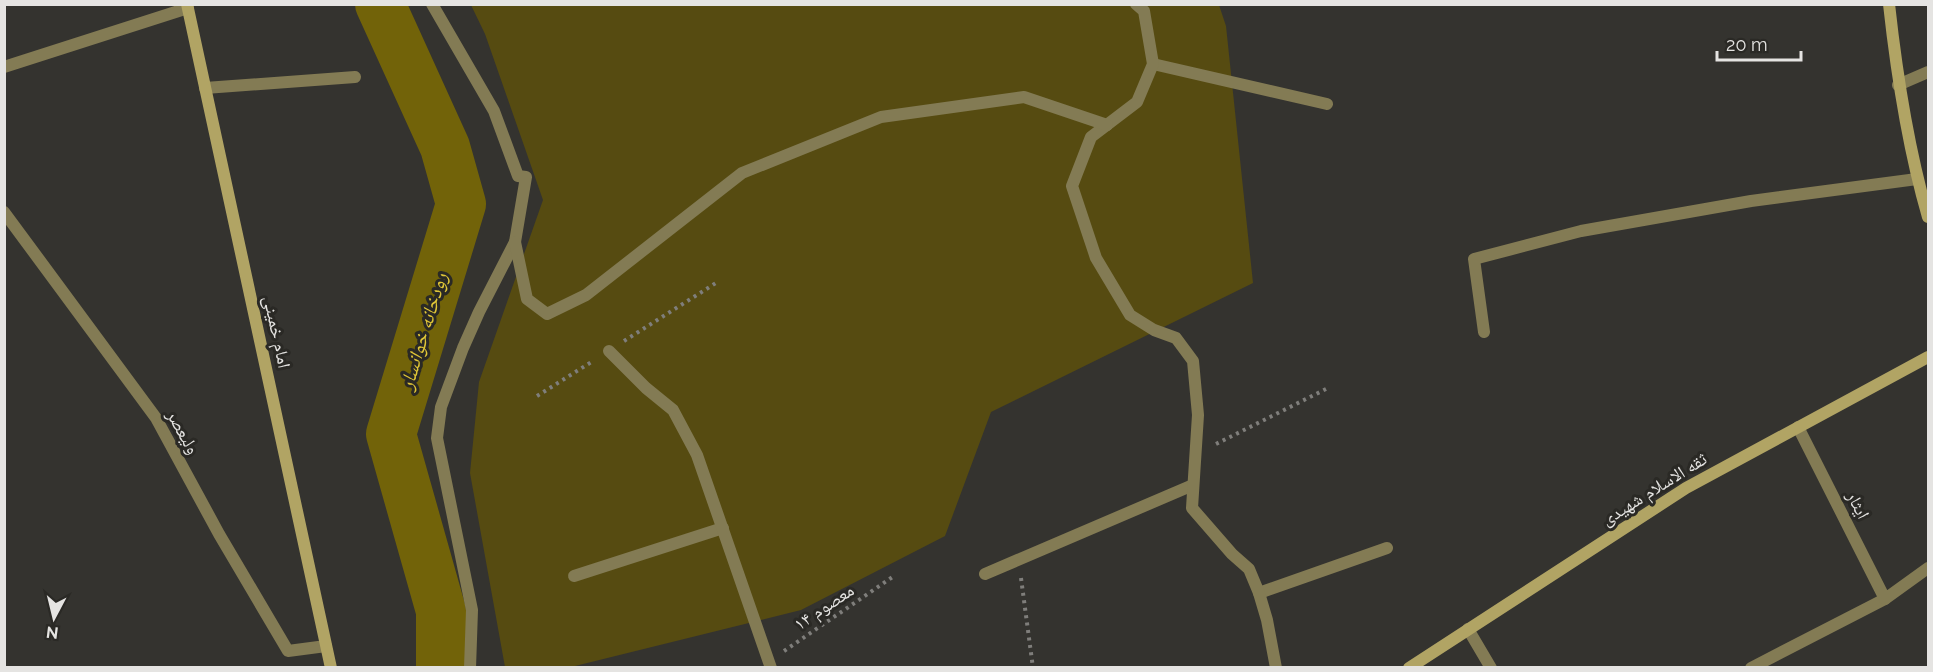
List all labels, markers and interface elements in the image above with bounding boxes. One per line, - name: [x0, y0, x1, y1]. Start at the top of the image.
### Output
- scale bar: [1717, 24, 1801, 62]
- text: 20 m: [1726, 34, 1768, 55]
- water label: رودخانه خوانسار: [393, 269, 452, 394]
- street label: امام خمینی: [258, 294, 295, 370]
- street label: ولیعصر: [162, 405, 204, 458]
- street label: ثقه الاسلام شهیدی: [1597, 448, 1711, 531]
- street label: ایثار: [1842, 486, 1874, 522]
- street label: ۱۴ معصوم: [790, 579, 859, 636]
- north arrow: [24, 588, 84, 648]
- text: N: [45, 622, 59, 643]

